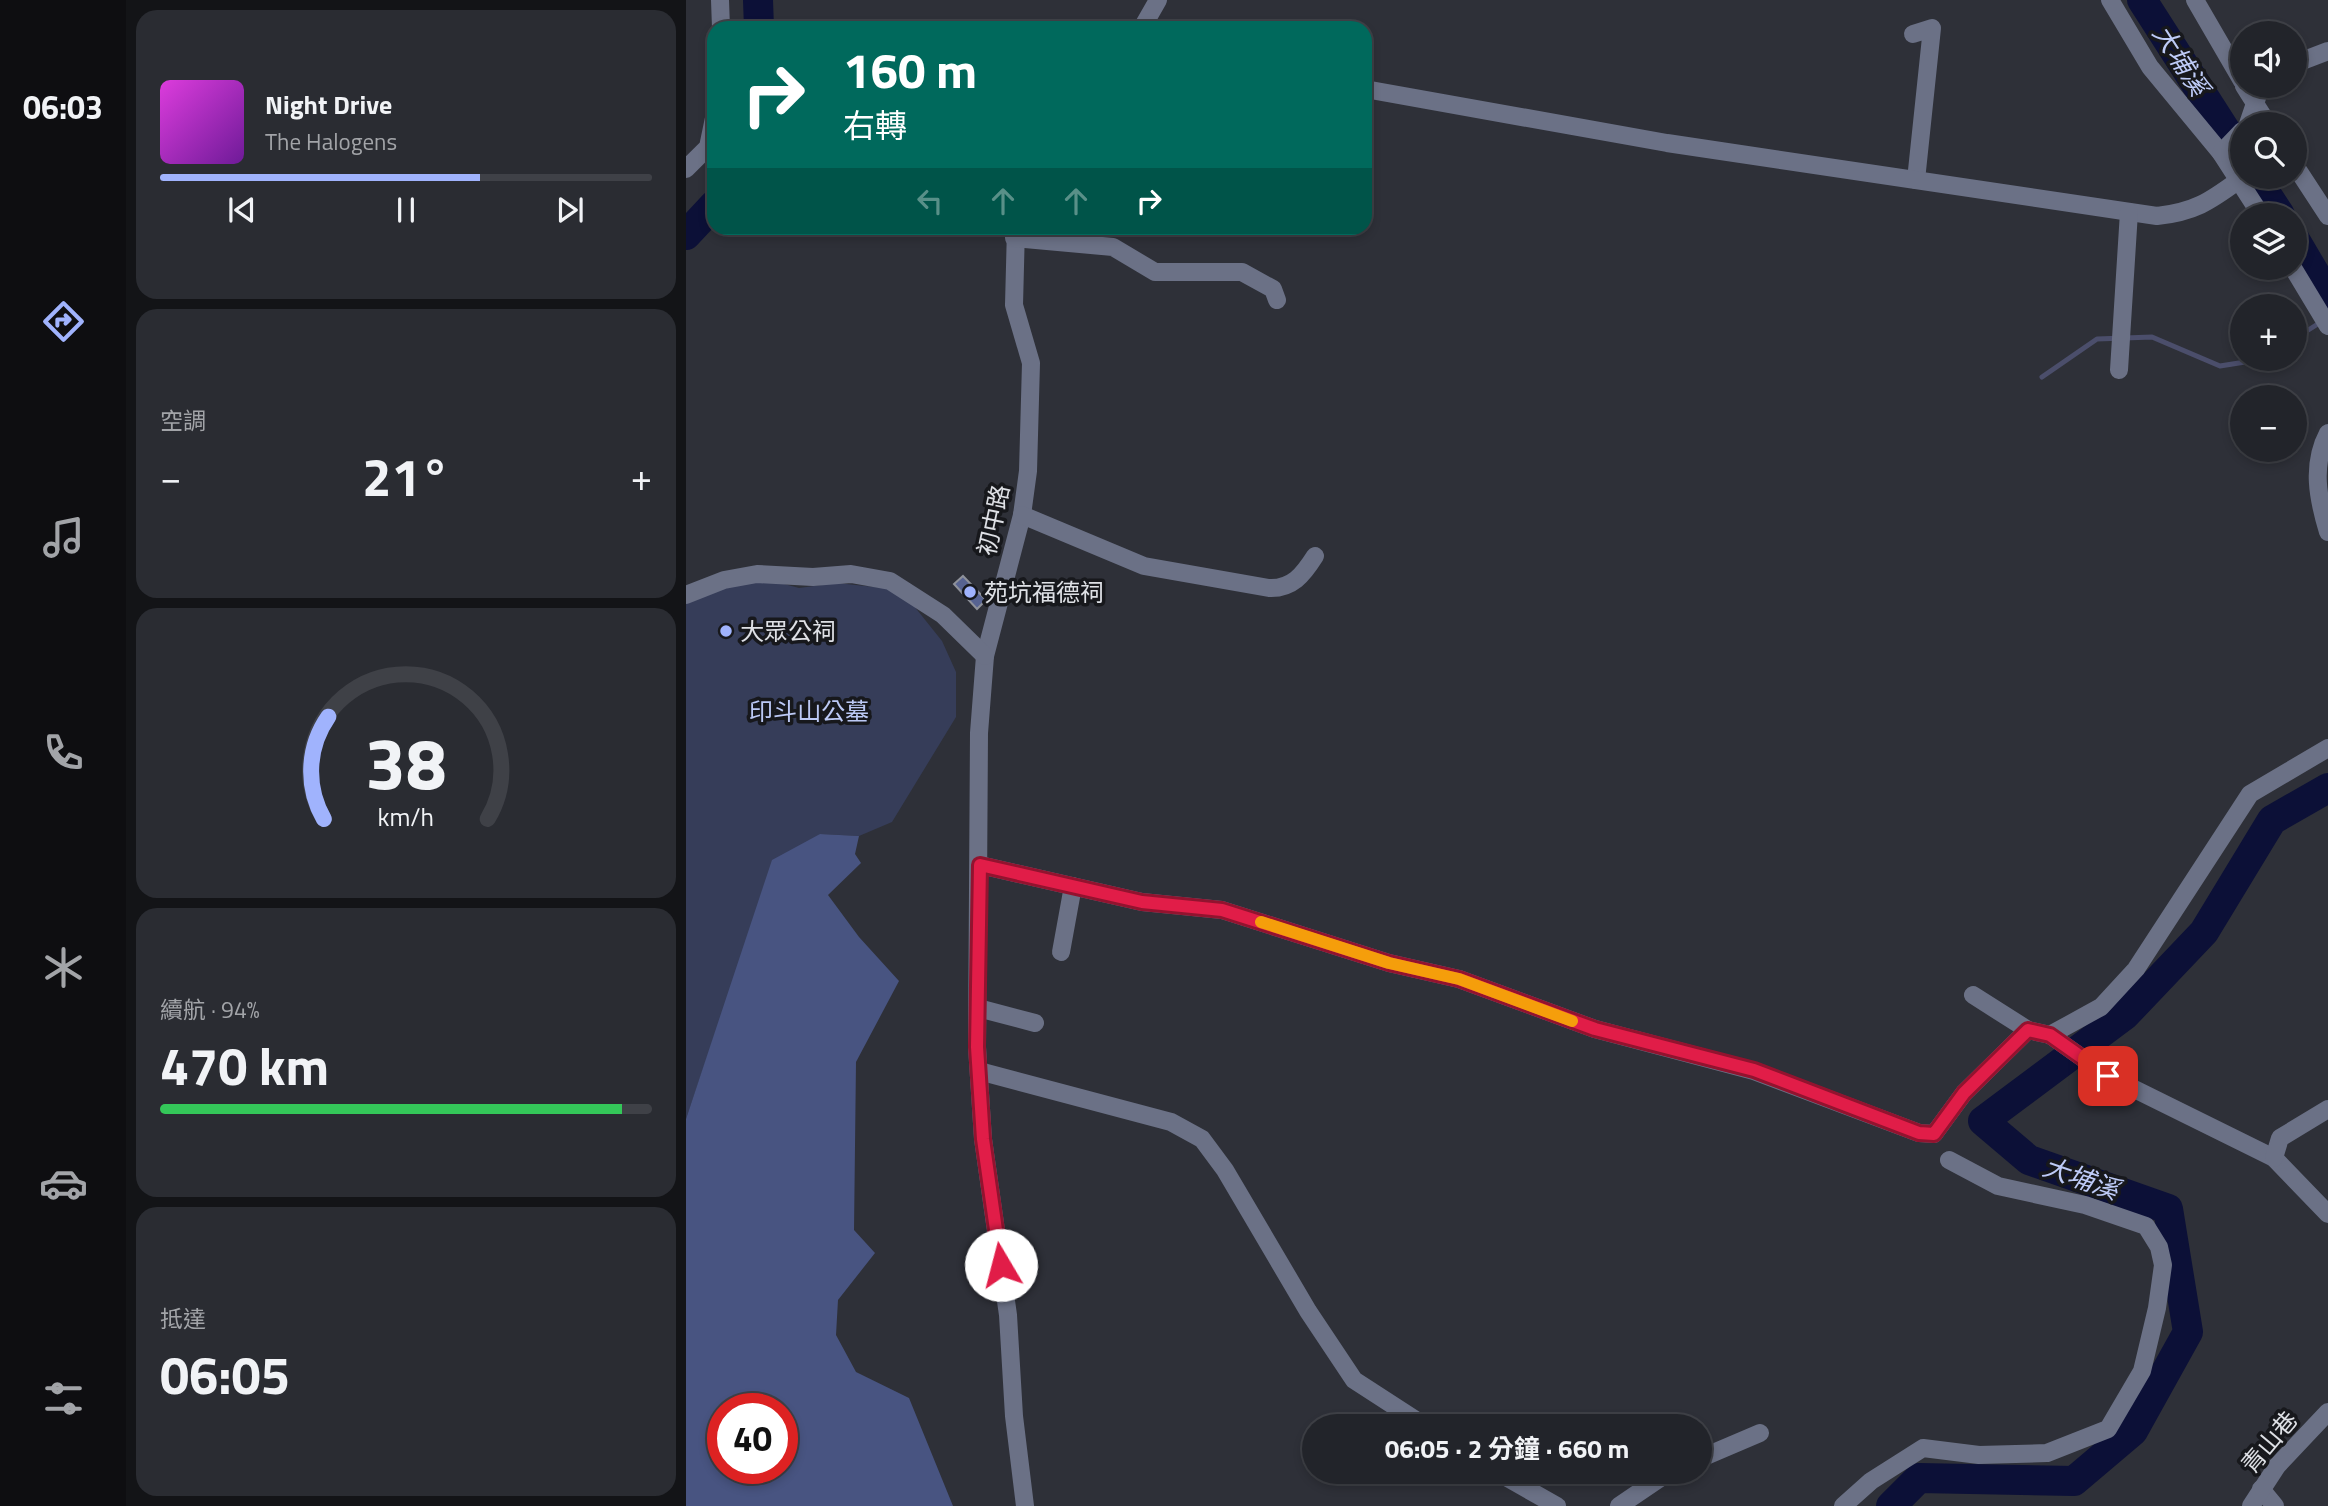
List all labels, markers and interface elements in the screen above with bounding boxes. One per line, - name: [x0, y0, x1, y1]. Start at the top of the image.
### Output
- water label: 大埔溪: [2143, 17, 2221, 107]
- map controls: [2230, 21, 2307, 462]
- button: sound: [2230, 21, 2307, 98]
- text: 160 m: [843, 32, 977, 107]
- icon: right: [728, 49, 819, 140]
- text: 06:03: [23, 83, 103, 131]
- text: Night Drive: [265, 85, 392, 124]
- text: 右轉: [843, 101, 907, 149]
- button: search: [2230, 112, 2307, 189]
- text: The Halogens: [265, 124, 397, 159]
- icon: left: [911, 182, 949, 220]
- icon: ahead: [984, 182, 1022, 220]
- icon: ahead: [1057, 182, 1095, 220]
- icon: right: [1130, 182, 1168, 220]
- icon: previous: [223, 191, 261, 229]
- icon: pause: [387, 191, 425, 229]
- icon: next: [551, 191, 589, 229]
- button: layers: [2230, 203, 2307, 280]
- button: +: [2230, 294, 2307, 371]
- icon: directions: [39, 297, 88, 346]
- button: −: [2230, 385, 2307, 462]
- text: 空調: [160, 403, 206, 438]
- text: 21°: [362, 437, 450, 516]
- text: −: [160, 448, 181, 506]
- text: +: [631, 448, 652, 506]
- street label: 初中路: [968, 481, 1018, 559]
- icon: music: [39, 513, 88, 562]
- place label: 苑坑福德祠: [984, 574, 1104, 610]
- marker: 苑坑福德祠: [962, 584, 978, 600]
- place label: 大眾公祠: [740, 613, 836, 649]
- marker: 大眾公祠: [718, 623, 734, 639]
- park label: 印斗山公墓: [749, 693, 869, 729]
- text: 38: [365, 707, 447, 817]
- icon: phone: [39, 728, 88, 777]
- text: km/h: [378, 798, 434, 836]
- icon: climate: [39, 943, 88, 992]
- text: 續航 · 94%: [160, 992, 260, 1027]
- text: 470 km: [160, 1026, 329, 1105]
- pin: [2078, 1046, 2138, 1106]
- icon: arrive: [2089, 1057, 2127, 1095]
- water label: 大埔溪: [2038, 1147, 2128, 1210]
- icon: car: [39, 1159, 88, 1208]
- position arrow: [964, 1228, 1038, 1302]
- text: 抵達: [160, 1301, 206, 1336]
- text: 06:05: [160, 1335, 290, 1414]
- icon: filters: [39, 1374, 88, 1423]
- speed limit sign: 40: [707, 1393, 798, 1484]
- street label: 青山巷: [2232, 1403, 2306, 1481]
- text: 06:05 · 2 分鐘 · 660 m: [1385, 1429, 1629, 1468]

